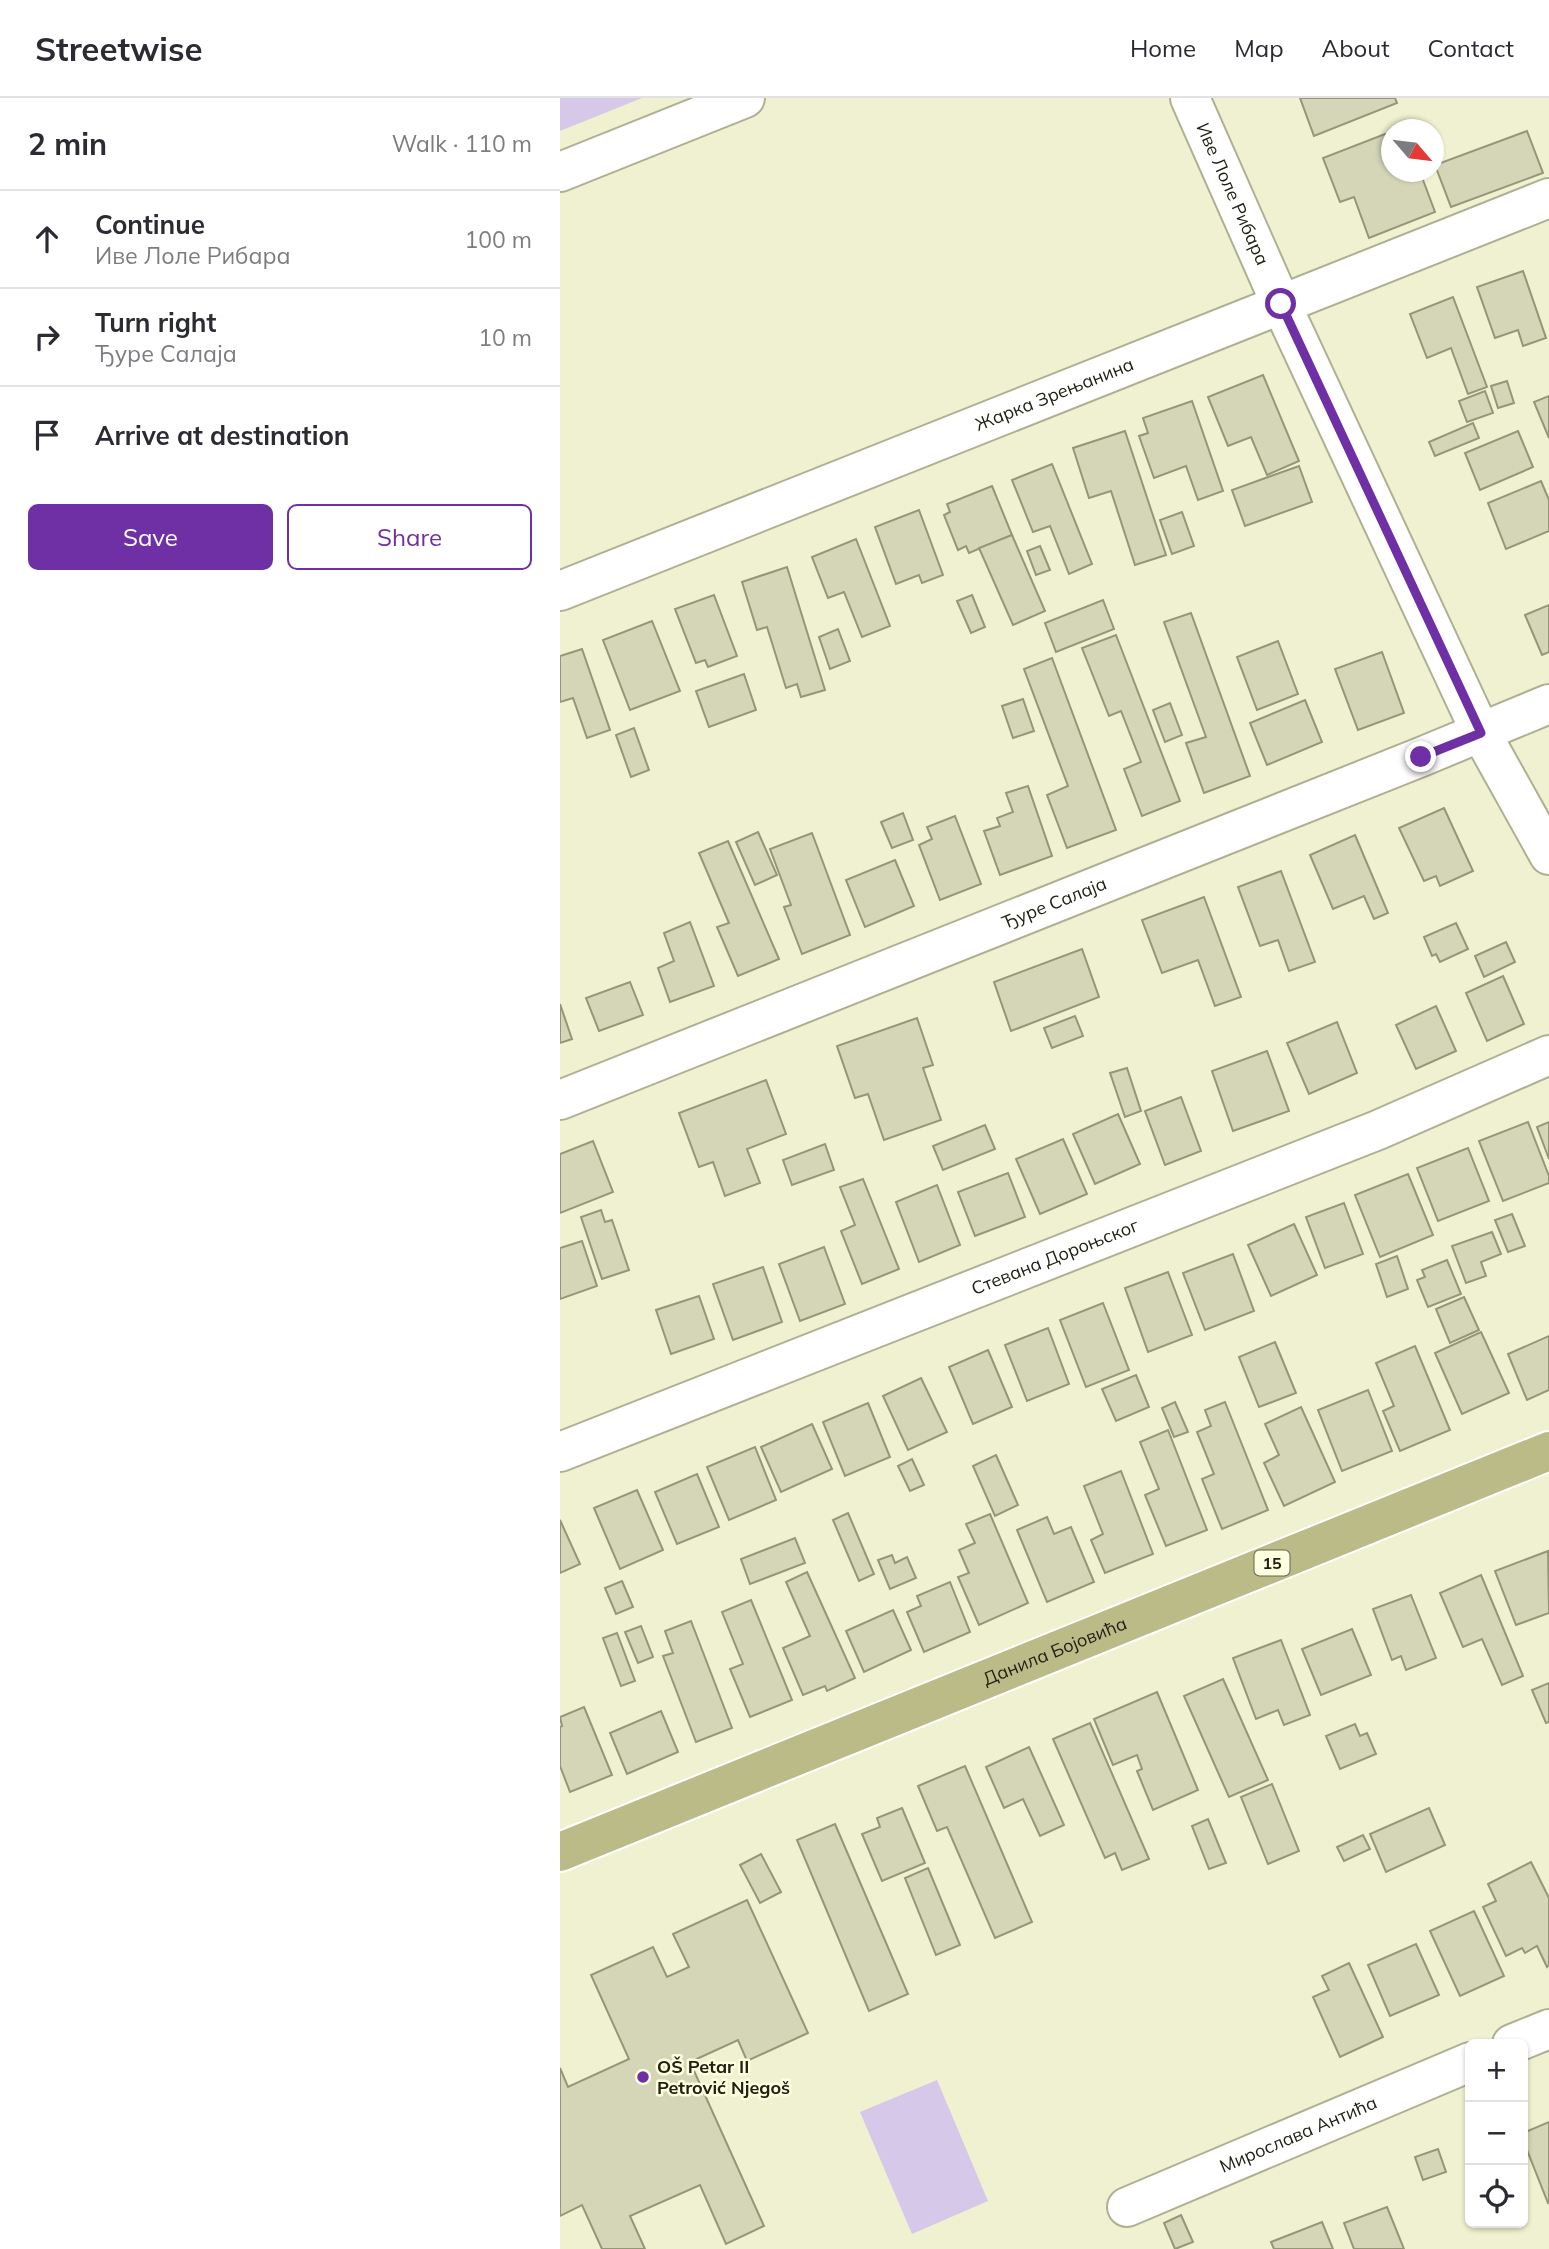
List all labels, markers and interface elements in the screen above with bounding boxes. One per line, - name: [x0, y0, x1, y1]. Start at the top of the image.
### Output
- text: Streetwise: [35, 28, 203, 69]
- text: Home: [1130, 33, 1196, 63]
- text: Map: [1234, 33, 1284, 63]
- text: About: [1322, 33, 1390, 63]
- text: Contact: [1428, 33, 1514, 63]
- street label: Иве Лоле Рибара: [1191, 119, 1274, 269]
- north arrow: [1381, 119, 1444, 182]
- text: 2 min: [28, 125, 107, 163]
- text: Walk · 110 m: [392, 129, 532, 158]
- text: Continue: [95, 208, 205, 241]
- icon: ahead: [28, 220, 66, 258]
- text: 100 m: [464, 225, 532, 254]
- text: Иве Лоле Рибара: [95, 241, 291, 270]
- route start: [1265, 288, 1296, 319]
- text: Turn right: [95, 306, 216, 339]
- icon: right: [28, 318, 66, 356]
- text: 10 m: [478, 323, 532, 352]
- text: Ђуре Салаја: [95, 339, 237, 368]
- street label: Жарка Зрењанина: [972, 352, 1137, 436]
- icon: arrive: [28, 416, 66, 454]
- text: Arrive at destination: [95, 419, 350, 452]
- button: Save: [28, 504, 273, 570]
- button: Share: [287, 504, 532, 570]
- route end: [1405, 741, 1436, 772]
- street label: Ђуре Салаја: [998, 871, 1110, 934]
- street label: Стевана Дороњског: [968, 1213, 1142, 1300]
- road number: 15: [1254, 1550, 1290, 1576]
- street label: Данила Бојовића: [979, 1611, 1130, 1690]
- map controls: [1465, 2039, 1528, 2228]
- button: +: [1465, 2039, 1528, 2102]
- place label: OŠ Petar II Petrović Njegoš: [657, 2055, 790, 2099]
- marker: OŠ Petar II Petrović Njegoš: [635, 2069, 651, 2085]
- street label: Мирослава Антића: [1216, 2091, 1380, 2178]
- button: −: [1465, 2102, 1528, 2165]
- button: locate: [1465, 2165, 1528, 2228]

